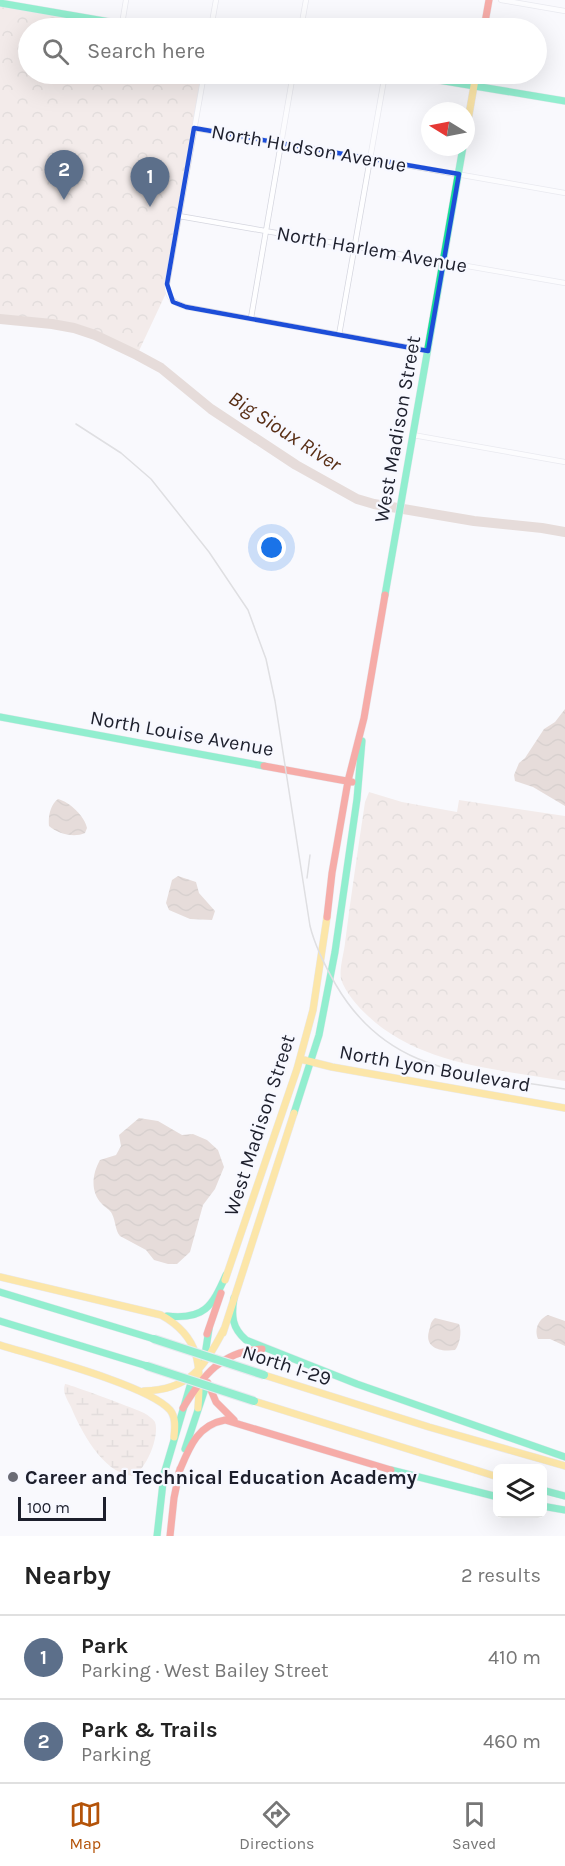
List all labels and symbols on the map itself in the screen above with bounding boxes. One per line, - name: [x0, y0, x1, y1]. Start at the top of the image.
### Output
- north arrow: [421, 102, 475, 156]
- street label: North Hudson Avenue: [210, 120, 408, 177]
- pin: 2: [44, 150, 84, 200]
- pin: 1: [130, 158, 170, 207]
- street label: North Harlem Avenue: [275, 221, 469, 278]
- street label: West Madison Street: [370, 333, 425, 524]
- water label: Big Sioux River: [224, 386, 346, 477]
- your location: [257, 533, 286, 562]
- street label: North Louise Avenue: [88, 706, 275, 761]
- street label: West Madison Street: [219, 1031, 300, 1219]
- street label: North Lyon Boulevard: [338, 1040, 532, 1097]
- street label: North I-29: [240, 1340, 334, 1391]
- place label: Career and Technical Education Academy: [25, 1466, 417, 1489]
- marker: Career and Technical Education Academy: [6, 1470, 20, 1484]
- scale bar: [18, 1494, 106, 1522]

